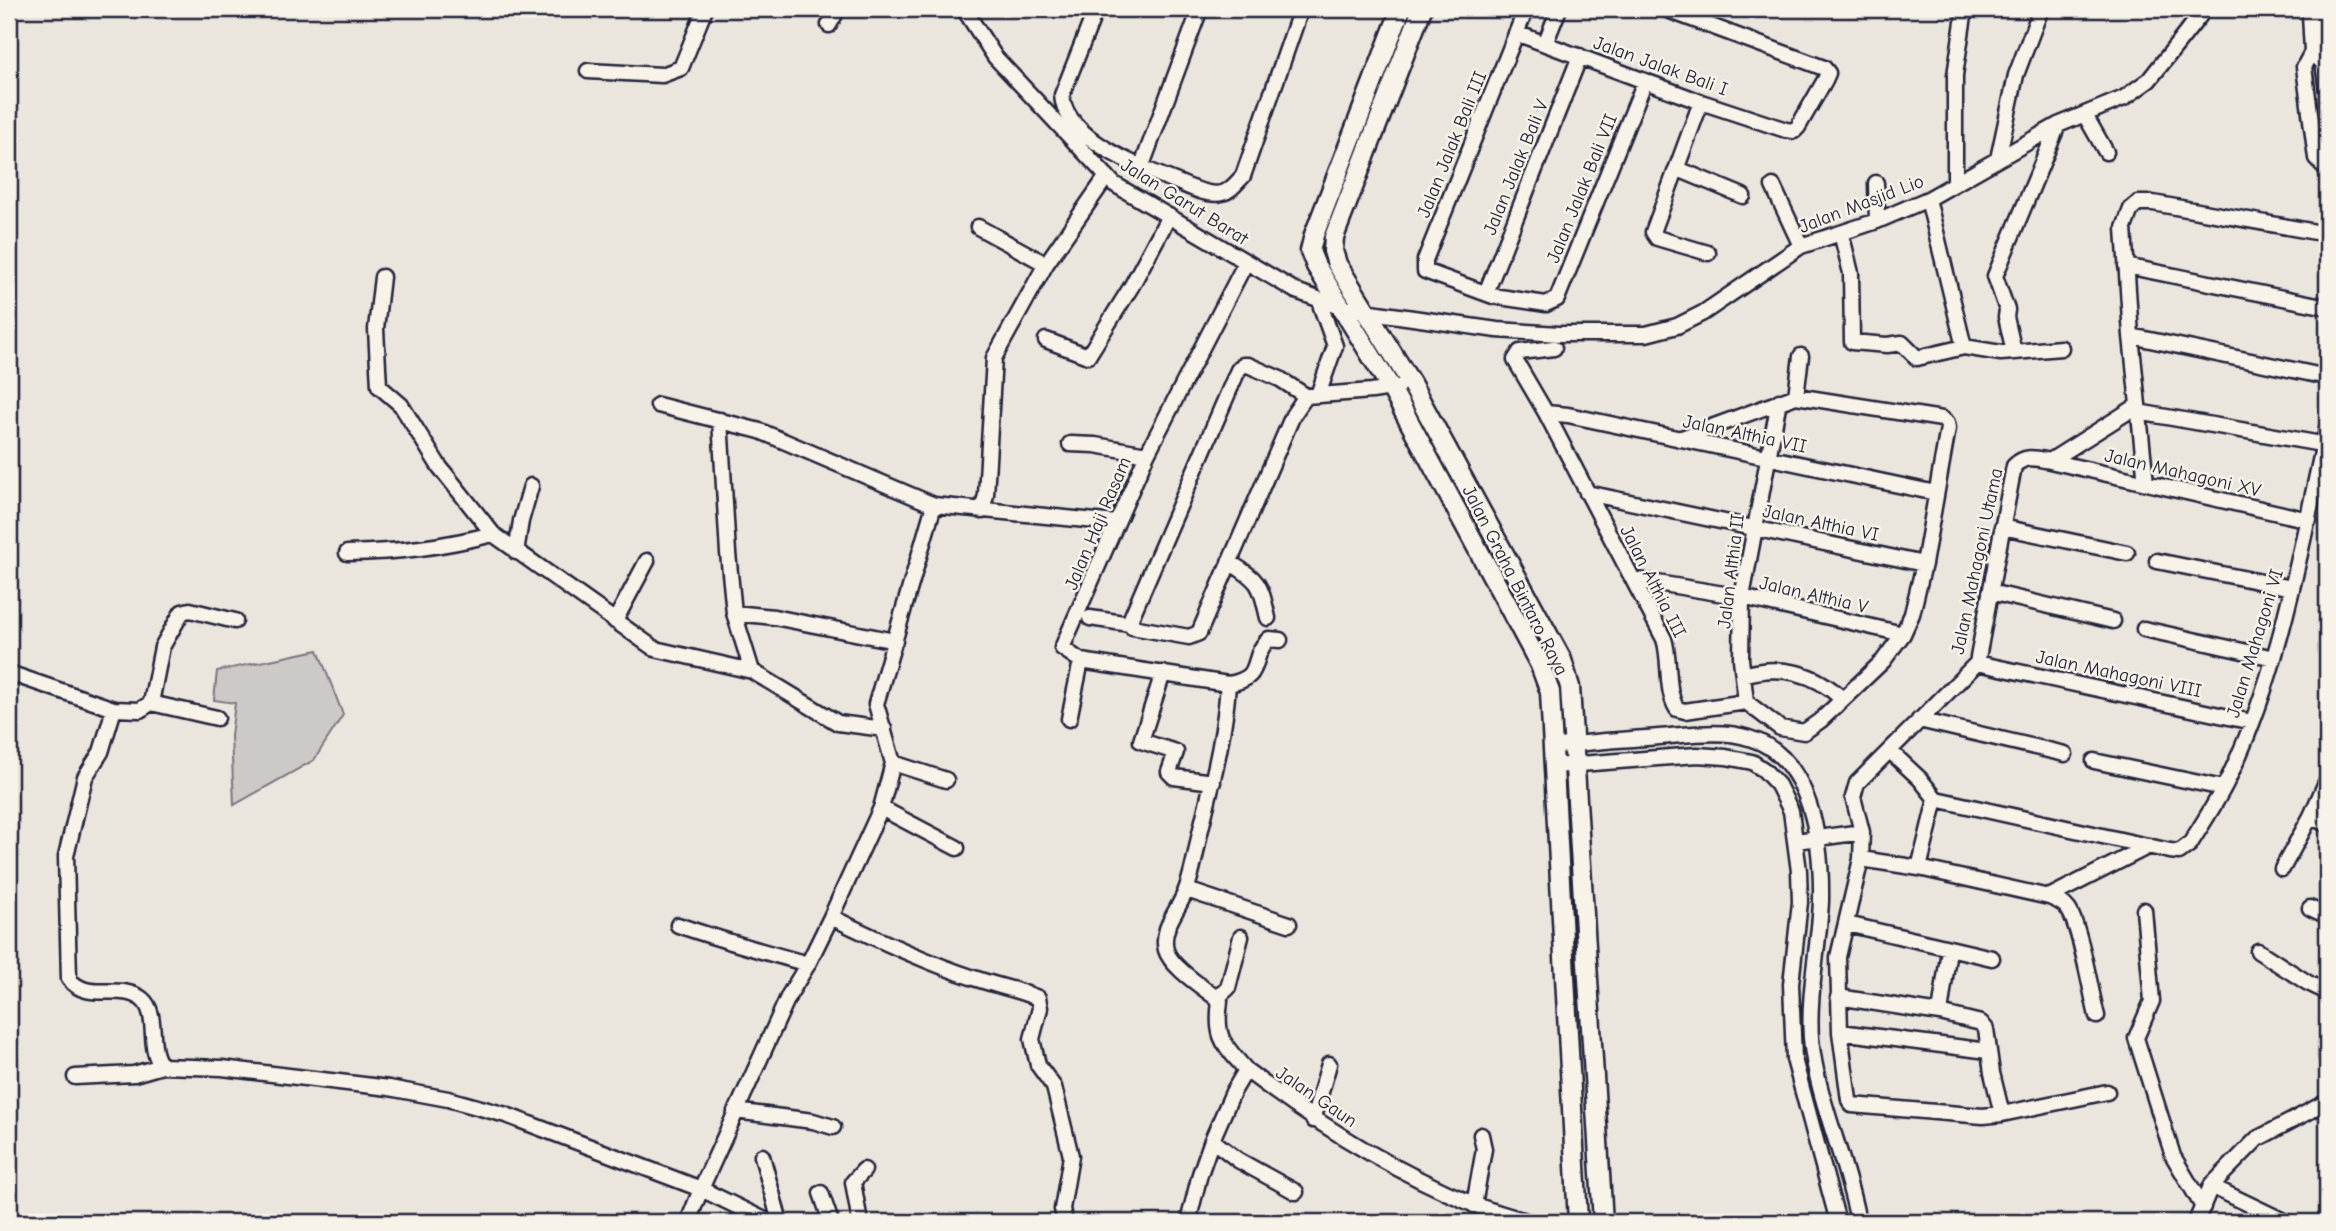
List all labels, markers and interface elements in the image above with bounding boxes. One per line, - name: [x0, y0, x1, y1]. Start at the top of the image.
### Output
- street label: Jalan Jalak Bali I: [1591, 31, 1731, 100]
- street label: Jalan Jalak Bali III: [1412, 68, 1491, 221]
- street label: Jalan Jalak Bali V: [1479, 96, 1553, 238]
- street label: Jalan Jalak Bali VII: [1542, 111, 1622, 266]
- street label: Jalan Garut Barat: [1117, 154, 1253, 250]
- street label: Jalan Masjid Lio: [1796, 170, 1927, 238]
- street label: Jalan Althia VII: [1681, 410, 1809, 458]
- street label: Jalan Mahagoni XV: [2103, 444, 2264, 502]
- street label: Jalan Haji Rasam: [1060, 454, 1136, 593]
- street label: Jalan Mahagoni Utama: [1947, 466, 2007, 656]
- street label: Jalan Graha Bintaro Raya: [1458, 482, 1573, 679]
- street label: Jalan Althia VI: [1761, 500, 1881, 546]
- street label: Jalan Althia II: [1713, 512, 1749, 630]
- street label: Jalan Althia III: [1615, 522, 1691, 641]
- street label: Jalan Mahagoni VI: [2222, 566, 2288, 720]
- street label: Jalan Althia V: [1757, 572, 1871, 618]
- street label: Jalan Mahagoni VIII: [2034, 646, 2204, 702]
- street label: Jalan Gaun: [1272, 1062, 1361, 1132]

